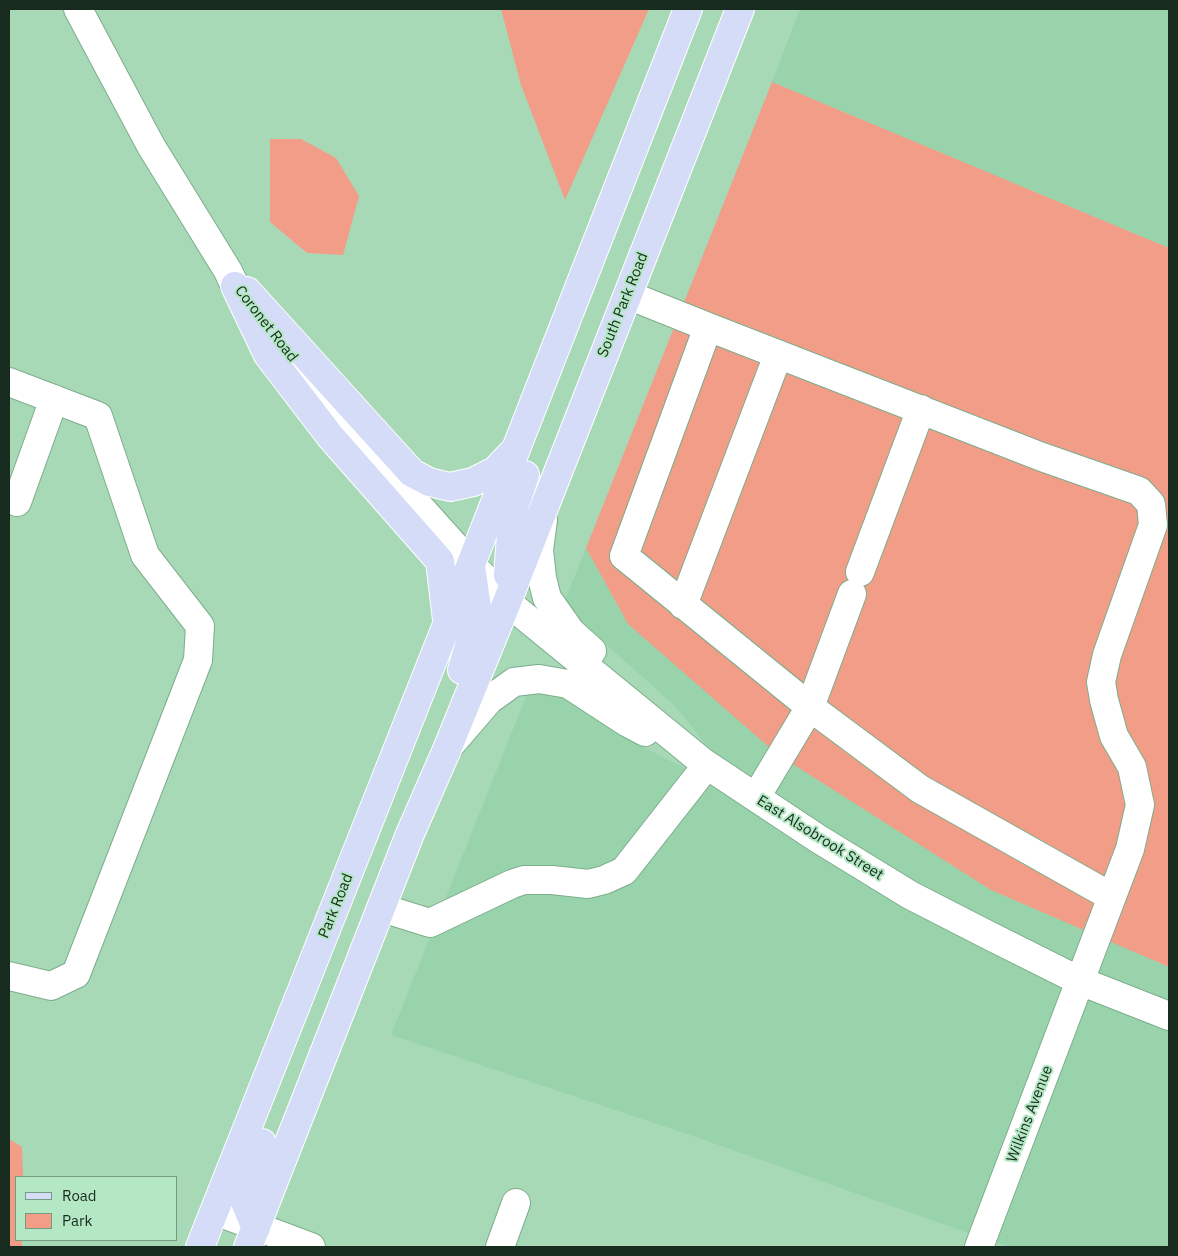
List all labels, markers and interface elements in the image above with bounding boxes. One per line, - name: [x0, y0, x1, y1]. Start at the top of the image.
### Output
- street label: South Park Road: [594, 250, 652, 360]
- street label: Coronet Road: [231, 282, 301, 366]
- street label: East Alsobrook Street: [753, 792, 887, 884]
- street label: Park Road: [315, 871, 357, 941]
- street label: Wilkins Avenue: [1003, 1063, 1057, 1165]
- legend: [15, 1176, 178, 1241]
- text: Road: [62, 1186, 97, 1205]
- text: Park: [62, 1211, 92, 1230]

